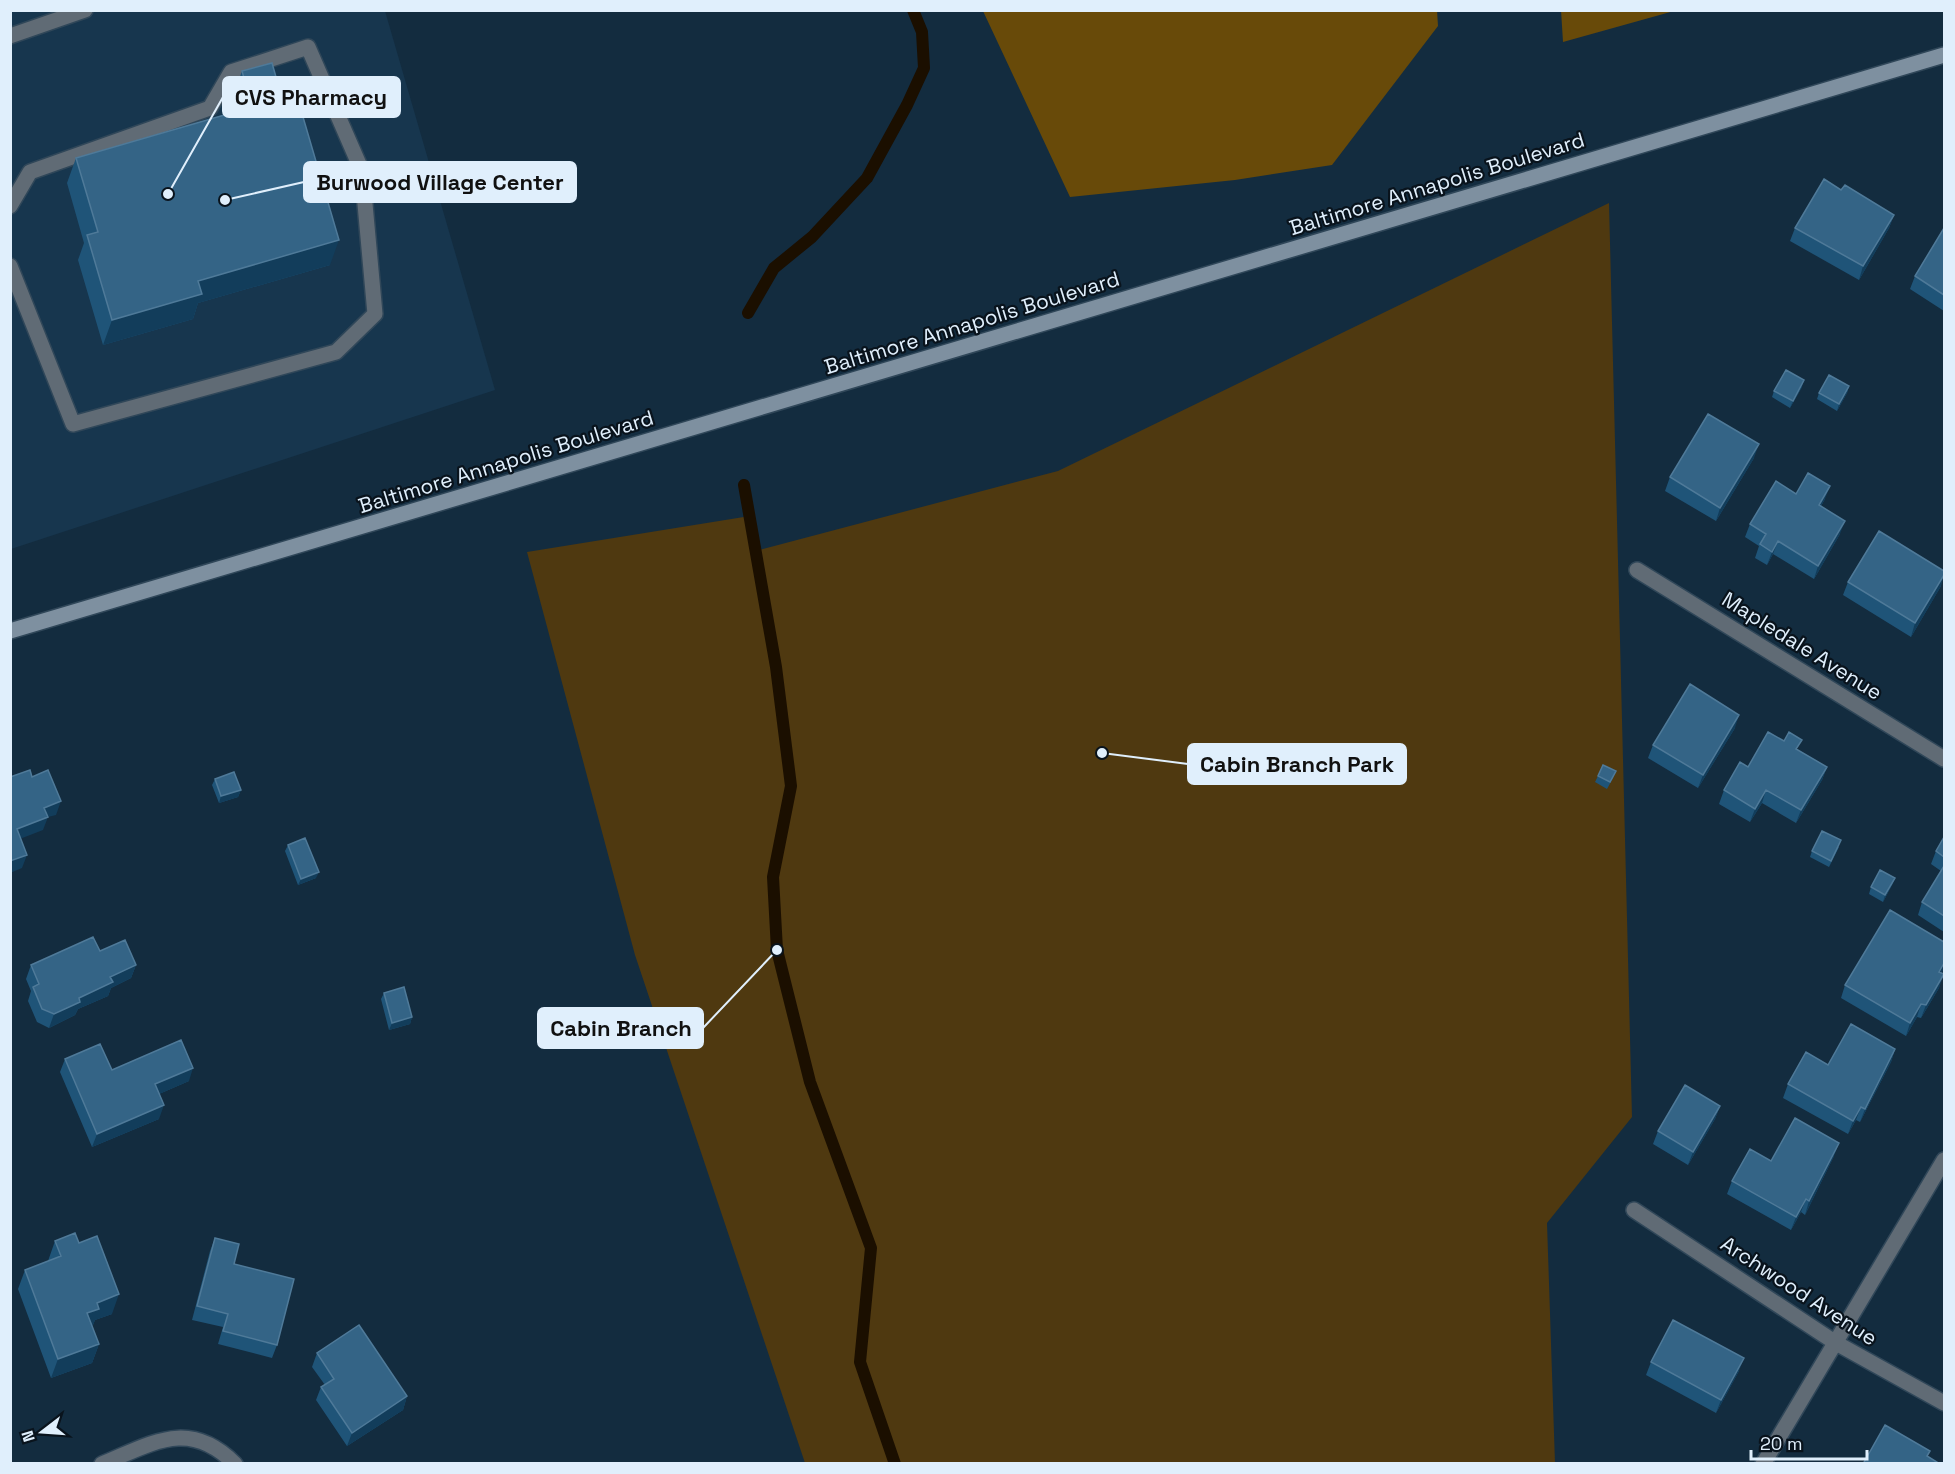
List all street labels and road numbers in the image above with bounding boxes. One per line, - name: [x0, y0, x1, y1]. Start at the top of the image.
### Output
- street label: Baltimore Annapolis Boulevard: [1286, 126, 1588, 241]
- street label: Baltimore Annapolis Boulevard: [821, 265, 1123, 380]
- street label: Baltimore Annapolis Boulevard: [355, 404, 657, 519]
- street label: Mapledale Avenue: [1717, 585, 1887, 706]
- street label: Archwood Avenue: [1716, 1230, 1883, 1351]

